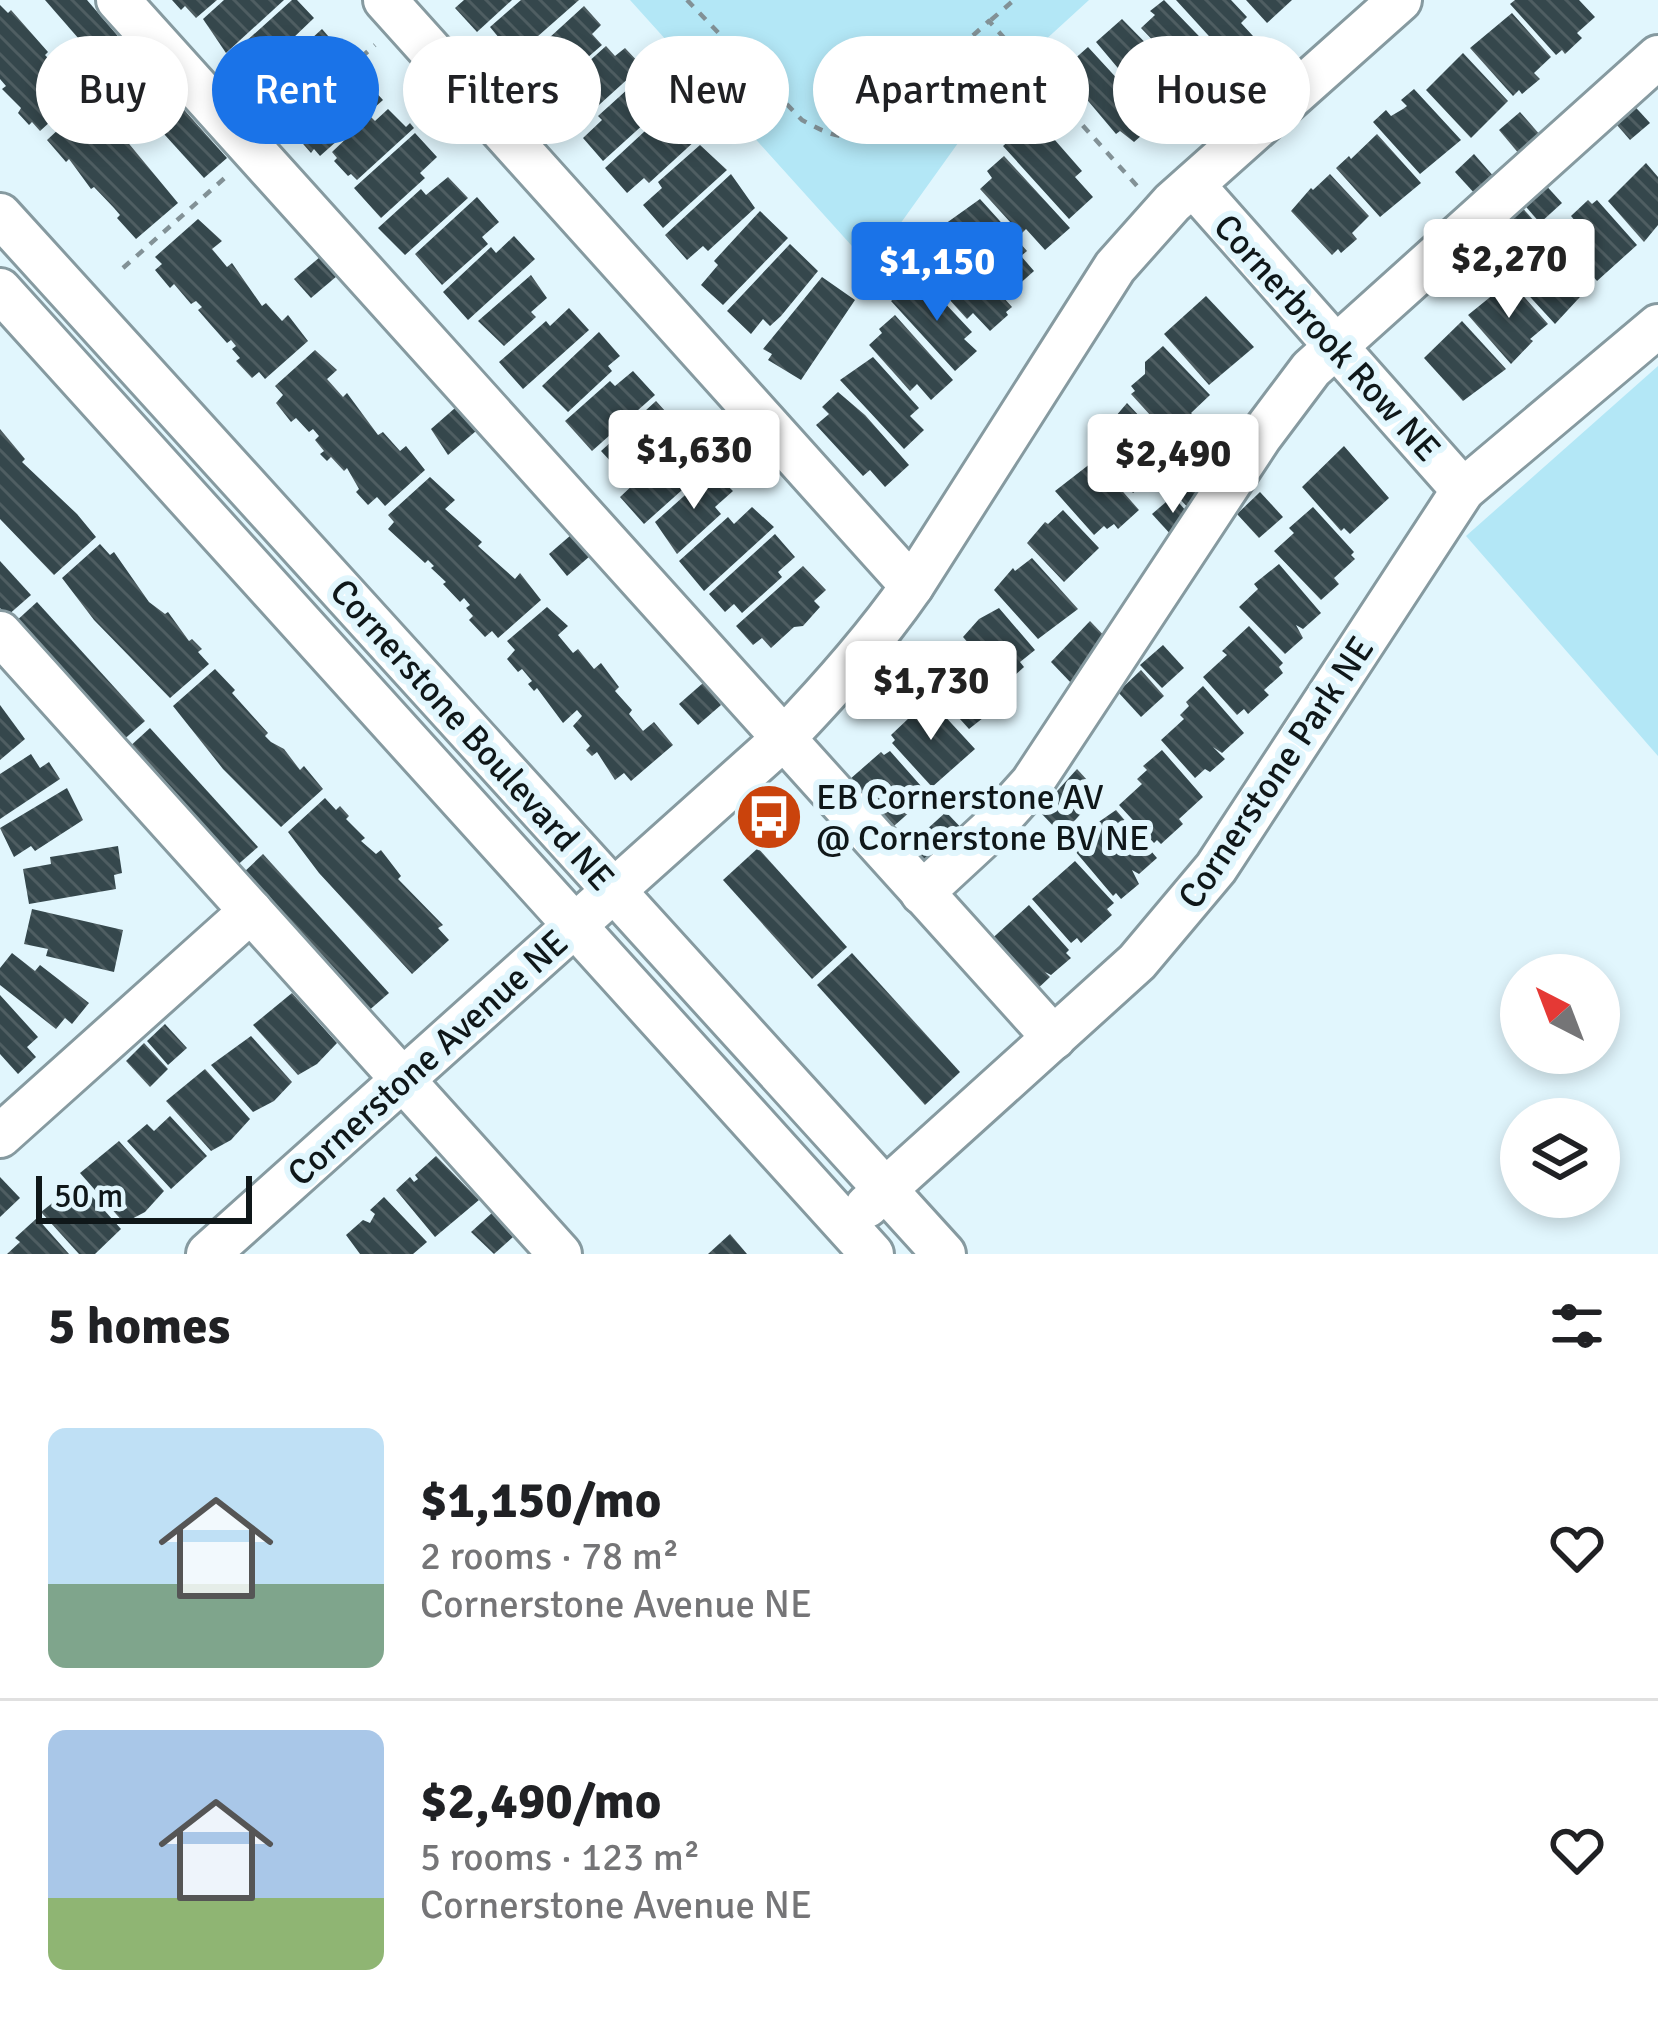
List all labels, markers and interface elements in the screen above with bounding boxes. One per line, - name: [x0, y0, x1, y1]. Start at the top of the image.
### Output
- chip: Buy: [36, 36, 188, 144]
- chip: Rent: [212, 36, 379, 144]
- chip: Filters: [403, 36, 601, 144]
- chip: New: [625, 36, 789, 144]
- chip: Apartment: [813, 36, 1089, 144]
- chip: House: [1113, 36, 1310, 144]
- street label: Cornerbrook Row NE: [1204, 205, 1450, 471]
- pin: $2,270: [1411, 219, 1607, 321]
- pin: $1,150: [839, 222, 1035, 324]
- text: $2,270: [1451, 234, 1567, 282]
- text: $1,150: [879, 237, 995, 285]
- pin: $1,630: [596, 410, 792, 512]
- pin: $2,490: [1075, 414, 1271, 516]
- text: $1,630: [636, 425, 752, 473]
- text: $2,490: [1115, 429, 1231, 477]
- street label: Cornerstone Boulevard NE: [320, 570, 624, 900]
- street label: Cornerstone Park NE: [1169, 628, 1384, 917]
- pin: $1,730: [833, 641, 1029, 743]
- text: $1,730: [873, 656, 989, 704]
- place label: EB Cornerstone AV @ Cornerstone BV NE: [816, 775, 1149, 861]
- bus stop icon: EB Cornerstone AV @ Cornerstone BV NE: [734, 782, 804, 852]
- street label: Cornerstone Avenue NE: [278, 920, 578, 1196]
- north arrow: [1500, 954, 1620, 1074]
- map controls: [1500, 954, 1620, 1218]
- button: layers: [1500, 1098, 1620, 1218]
- scale bar: [36, 1170, 252, 1223]
- text: 50 m: [54, 1176, 123, 1217]
- icon: filters: [1544, 1293, 1610, 1359]
- text: 5 homes: [48, 1295, 230, 1358]
- text: $1,150/mo: [420, 1469, 661, 1532]
- icon: home: [144, 1476, 288, 1620]
- icon: heart: [1544, 1515, 1610, 1581]
- text: 2 rooms · 78 m²: [420, 1532, 679, 1580]
- text: Cornerstone Avenue NE: [420, 1580, 812, 1628]
- text: $2,490/mo: [420, 1770, 661, 1833]
- icon: home: [144, 1778, 288, 1922]
- icon: heart: [1544, 1817, 1610, 1883]
- text: 5 rooms · 123 m²: [420, 1833, 700, 1881]
- text: Cornerstone Avenue NE: [420, 1881, 812, 1929]

